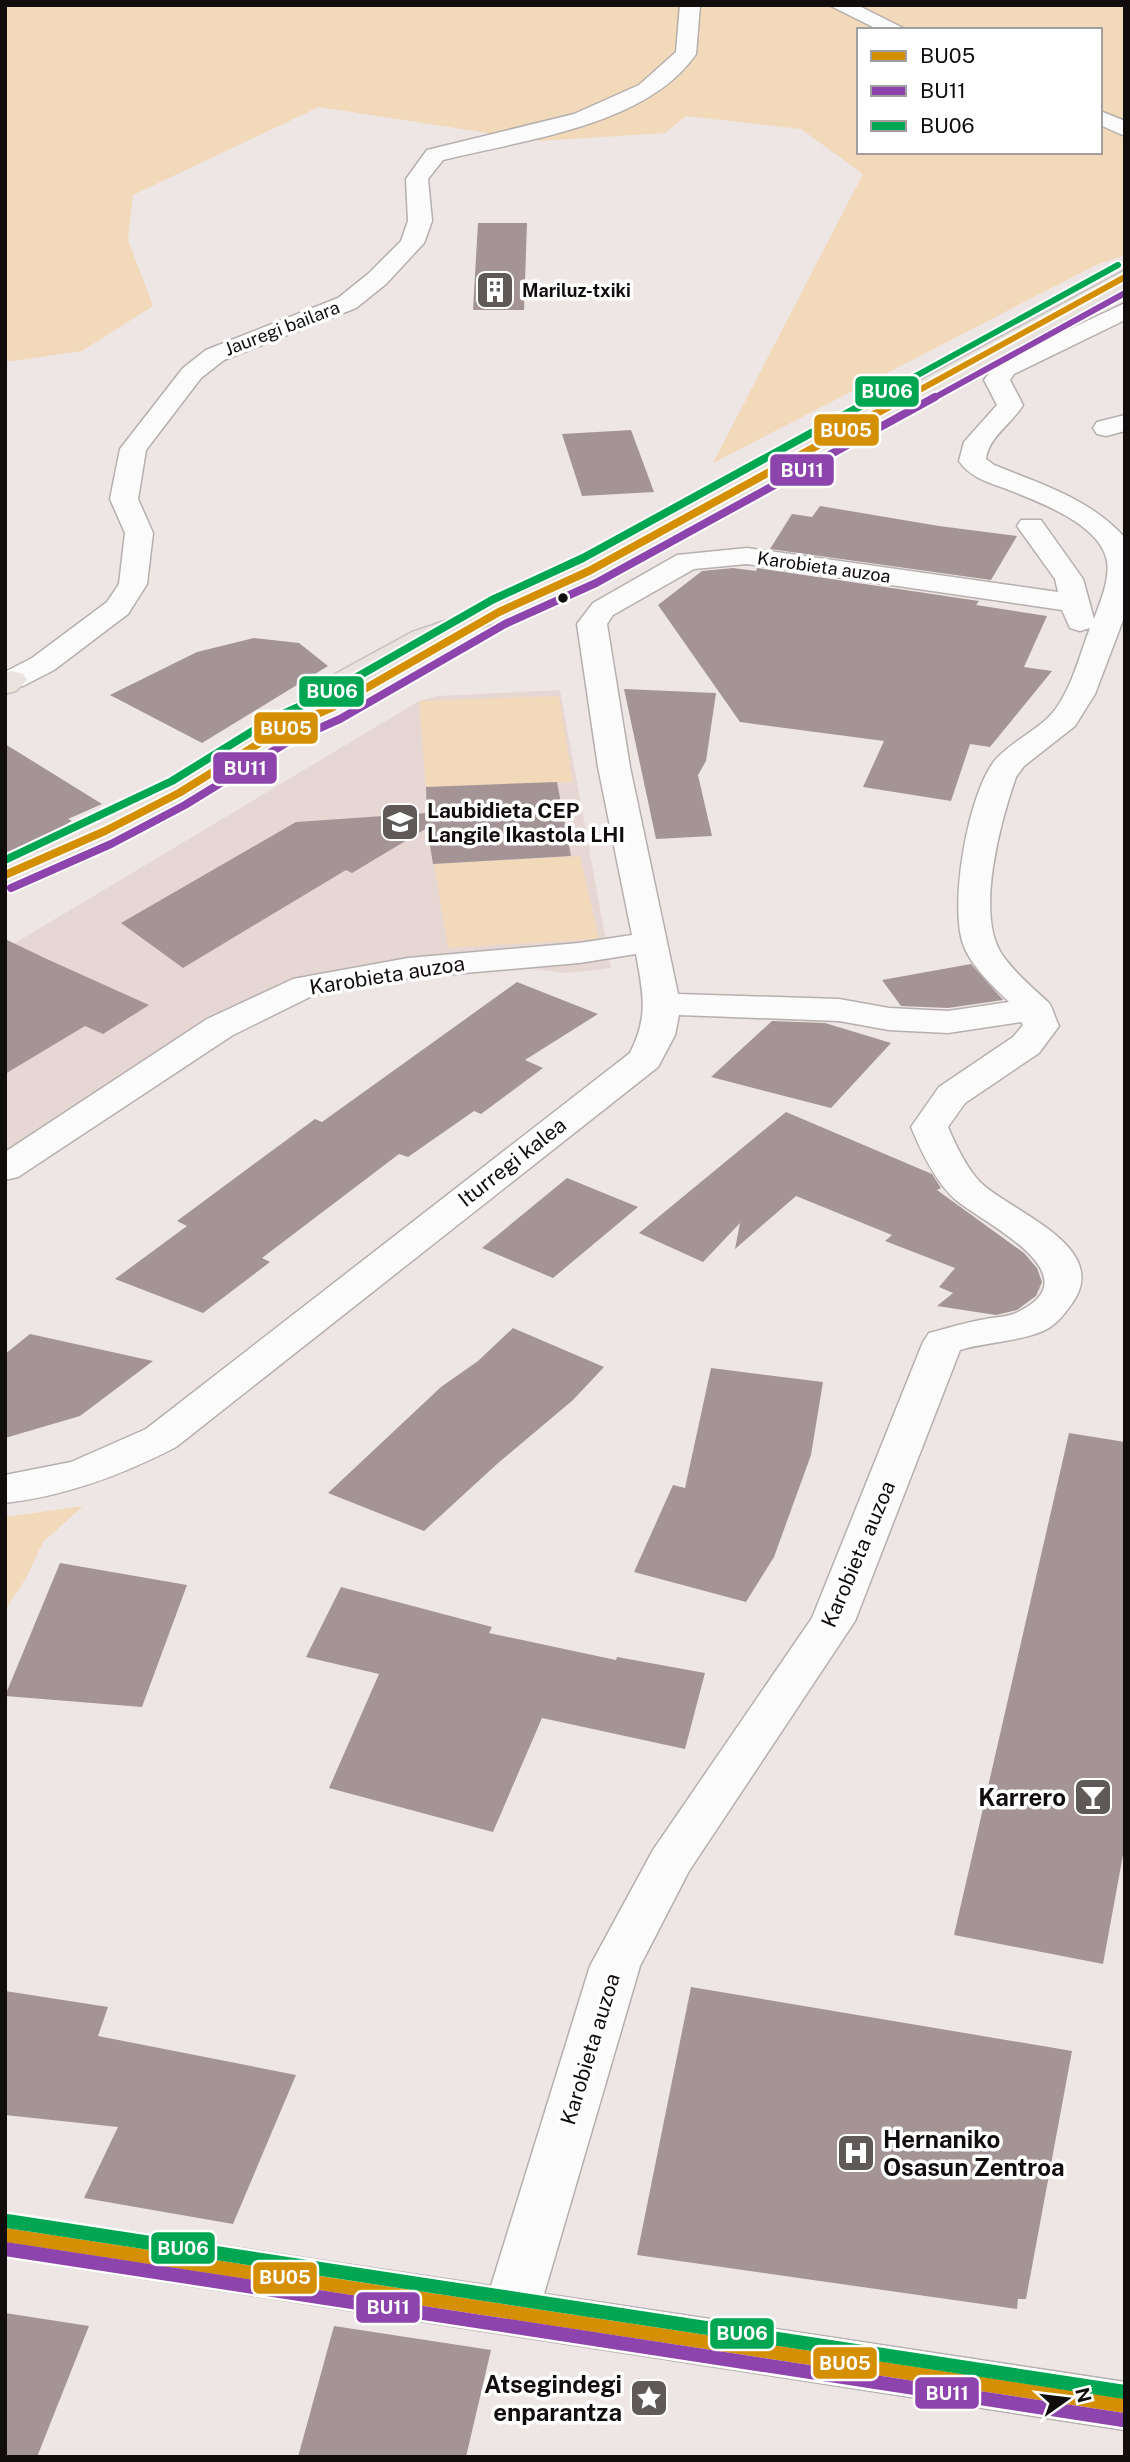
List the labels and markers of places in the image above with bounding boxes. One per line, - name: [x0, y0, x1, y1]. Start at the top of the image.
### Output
- building icon: Mariluz-txiki: [474, 269, 516, 311]
- place label: Mariluz-txiki: [522, 280, 631, 301]
- unlabelled marker: [556, 591, 570, 605]
- place label: Laubidieta CEP Langile Ikastola LHI: [427, 798, 625, 847]
- school or university icon: Laubidieta CEP Langile Ikastola LHI: [379, 801, 421, 843]
- bar icon: Karrero: [1072, 1776, 1114, 1818]
- place label: Karrero: [978, 1783, 1066, 1811]
- place label: Hernaniko Osasun Zentroa: [883, 2125, 1065, 2181]
- hospital icon: Hernaniko Osasun Zentroa: [835, 2132, 877, 2174]
- place label: Atsegindegi enparantza: [484, 2370, 622, 2426]
- place icon: Atsegindegi enparantza: [628, 2377, 670, 2419]

